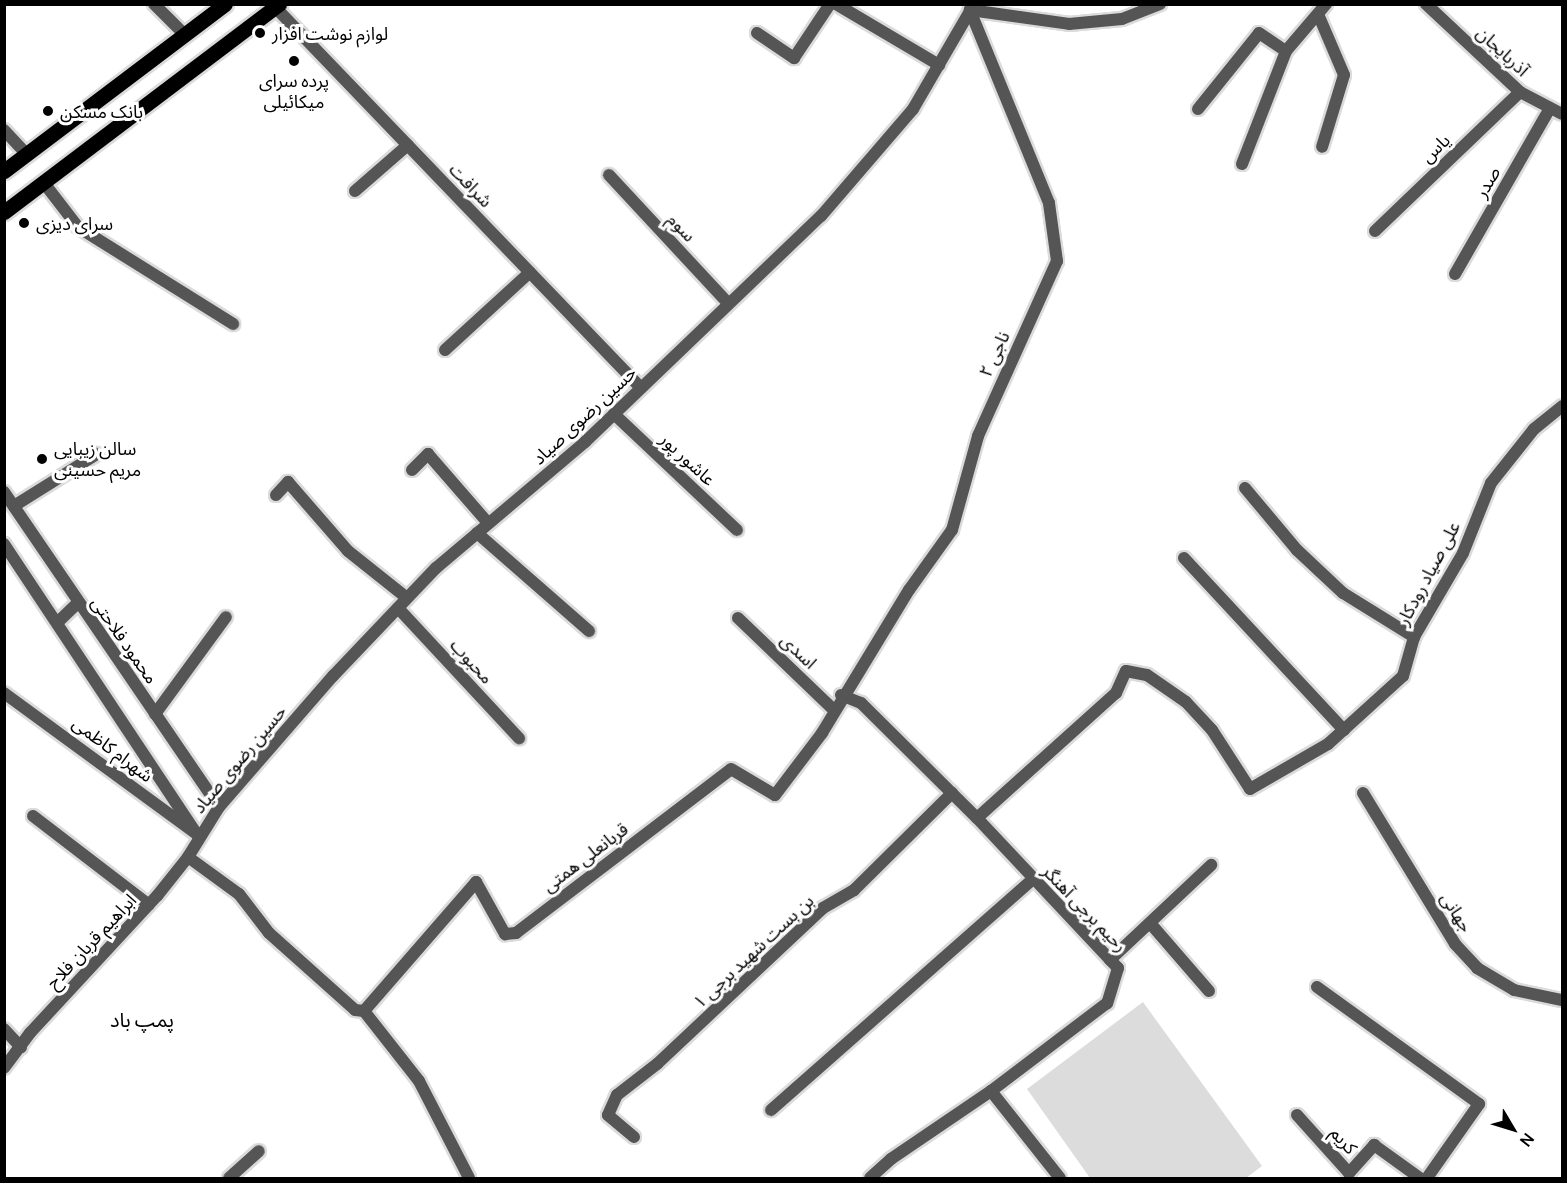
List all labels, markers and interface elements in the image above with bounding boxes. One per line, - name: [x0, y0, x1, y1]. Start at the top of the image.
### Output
- street label: آذربایجان: [1472, 21, 1534, 81]
- place label: لوازم نوشت افزار: [272, 22, 388, 44]
- marker: لوازم نوشت افزار: [253, 26, 267, 40]
- marker: پرده سرای میکائیلی: [287, 54, 301, 68]
- place label: پرده سرای میکائیلی: [259, 70, 329, 112]
- place label: بانک مسکن: [60, 100, 143, 122]
- marker: بانک مسکن: [41, 104, 55, 118]
- street label: یاس: [1416, 129, 1454, 167]
- street label: شرافت: [445, 159, 497, 211]
- street label: صدر: [1470, 163, 1504, 201]
- street label: سوم: [663, 208, 701, 246]
- place label: سرای دیزی: [36, 212, 113, 234]
- marker: سرای دیزی: [17, 216, 31, 230]
- street label: ناجی ۲: [974, 328, 1014, 380]
- street label: حسین رضوی صیاد: [528, 361, 640, 469]
- street label: عاشور پور: [656, 428, 720, 490]
- place label: سالن زیبایی مریم حسینی: [54, 438, 141, 480]
- marker: سالن زیبایی مریم حسینی: [35, 452, 49, 466]
- street label: علی صیاد رودکار: [1392, 518, 1464, 628]
- street label: محمود فلاحتی: [87, 592, 163, 688]
- street label: اسدی: [777, 629, 821, 673]
- street label: محبوب: [446, 634, 498, 688]
- street label: حسین رضوی صیاد: [188, 701, 290, 817]
- street label: شهرام کاظمی: [69, 712, 157, 786]
- street label: قربانعلی همتی: [538, 818, 632, 896]
- street label: رحیم برجی آهنگر: [1038, 860, 1132, 956]
- street label: جهانی: [1436, 888, 1478, 936]
- street label: ابراهیم قربان فلاح: [42, 889, 140, 993]
- street label: بن بست شهید برجی ۱: [688, 890, 818, 1012]
- district label: پمپ باد: [110, 1007, 174, 1031]
- north arrow: [1483, 1099, 1543, 1159]
- street label: کریم: [1326, 1122, 1362, 1158]
- text: N: [1515, 1129, 1539, 1151]

